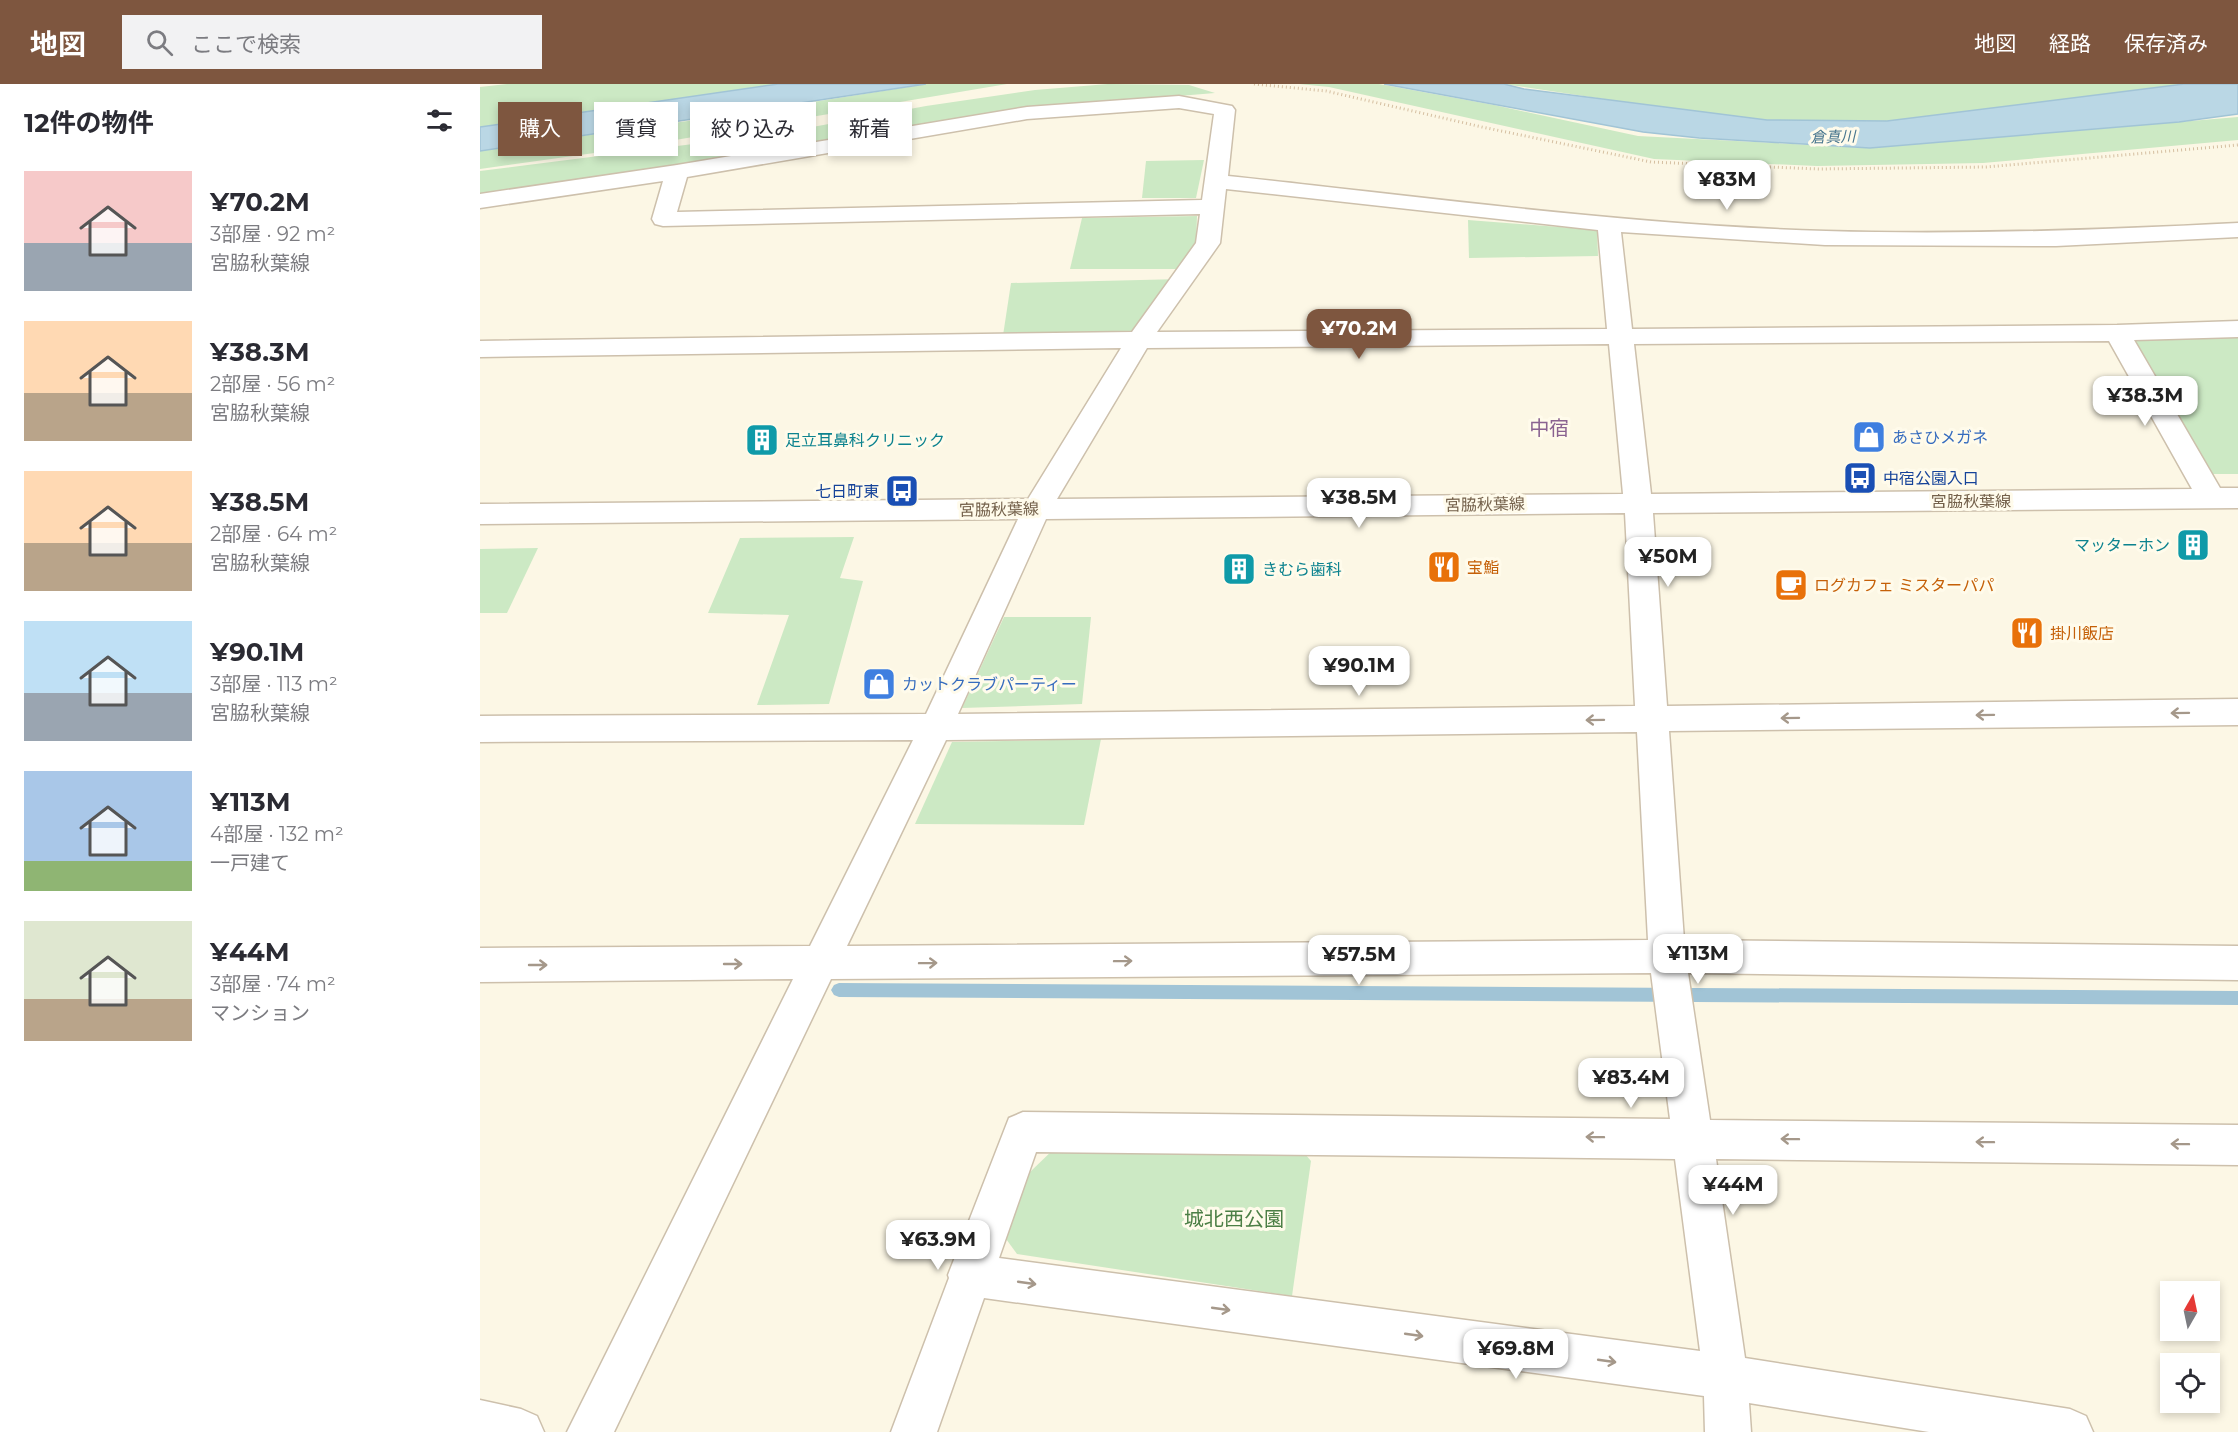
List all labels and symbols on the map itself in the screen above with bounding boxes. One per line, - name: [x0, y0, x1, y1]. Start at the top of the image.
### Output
- water label: 倉真川: [1810, 127, 1858, 146]
- pin: ¥83M: [1691, 160, 1763, 211]
- pin: ¥70.2M: [1310, 309, 1408, 360]
- pin: ¥38.3M: [2096, 376, 2194, 427]
- district label: 中宿: [1529, 416, 1569, 440]
- shop icon: あさひメガネ: [1851, 419, 1887, 455]
- building icon: 足立耳鼻科クリニック: [744, 422, 780, 458]
- place label: あさひメガネ: [1892, 428, 1988, 447]
- place label: 足立耳鼻科クリニック: [785, 431, 945, 450]
- bus stop icon: 中宿公園入口: [1842, 460, 1878, 496]
- place label: 中宿公園入口: [1883, 469, 1979, 488]
- bus stop icon: 七日町東: [884, 473, 920, 509]
- pin: ¥38.5M: [1310, 478, 1408, 529]
- place label: 七日町東: [815, 482, 879, 501]
- street label: 宮脇秋葉線: [1931, 492, 2011, 511]
- street label: 宮脇秋葉線: [1445, 494, 1525, 515]
- street label: 宮脇秋葉線: [959, 499, 1039, 520]
- building icon: マッターホン: [2175, 527, 2211, 563]
- place label: マッターホン: [2074, 536, 2170, 555]
- pin: ¥50M: [1632, 537, 1704, 588]
- restaurant icon: 宝鮨: [1426, 549, 1462, 585]
- building icon: きむら歯科: [1221, 551, 1257, 587]
- place label: 宝鮨: [1467, 558, 1499, 577]
- place label: きむら歯科: [1262, 560, 1342, 579]
- cafe icon: ログカフェ ミスターパパ: [1773, 567, 1809, 603]
- place label: ログカフェ ミスターパパ: [1814, 576, 1994, 595]
- restaurant icon: 掛川飯店: [2009, 615, 2045, 651]
- place label: 掛川飯店: [2050, 624, 2114, 643]
- pin: ¥90.1M: [1310, 646, 1408, 697]
- shop icon: カットクラブパーティー: [861, 666, 897, 702]
- place label: カットクラブパーティー: [902, 675, 1077, 694]
- one-way arrow: [2170, 707, 2190, 719]
- one-way arrow: [1975, 709, 1995, 721]
- one-way arrow: [1780, 712, 1800, 724]
- one-way arrow: [1585, 714, 1605, 726]
- pin: ¥113M: [1656, 934, 1740, 985]
- pin: ¥57.5M: [1310, 935, 1408, 986]
- one-way arrow: [1113, 955, 1133, 967]
- one-way arrow: [918, 957, 938, 969]
- one-way arrow: [723, 958, 743, 970]
- one-way arrow: [528, 959, 548, 971]
- pin: ¥83.4M: [1582, 1058, 1680, 1109]
- one-way arrow: [1585, 1132, 1605, 1143]
- one-way arrow: [1780, 1134, 1800, 1145]
- one-way arrow: [1975, 1136, 1995, 1148]
- one-way arrow: [2170, 1138, 2190, 1150]
- pin: ¥44M: [1697, 1165, 1769, 1216]
- park label: 城北西公園: [1184, 1207, 1284, 1231]
- pin: ¥63.9M: [889, 1220, 987, 1271]
- one-way arrow: [1017, 1277, 1037, 1288]
- north arrow: [2160, 1281, 2220, 1341]
- one-way arrow: [1210, 1303, 1230, 1314]
- one-way arrow: [1403, 1329, 1423, 1340]
- pin: ¥69.8M: [1467, 1329, 1565, 1380]
- one-way arrow: [1597, 1355, 1616, 1366]

